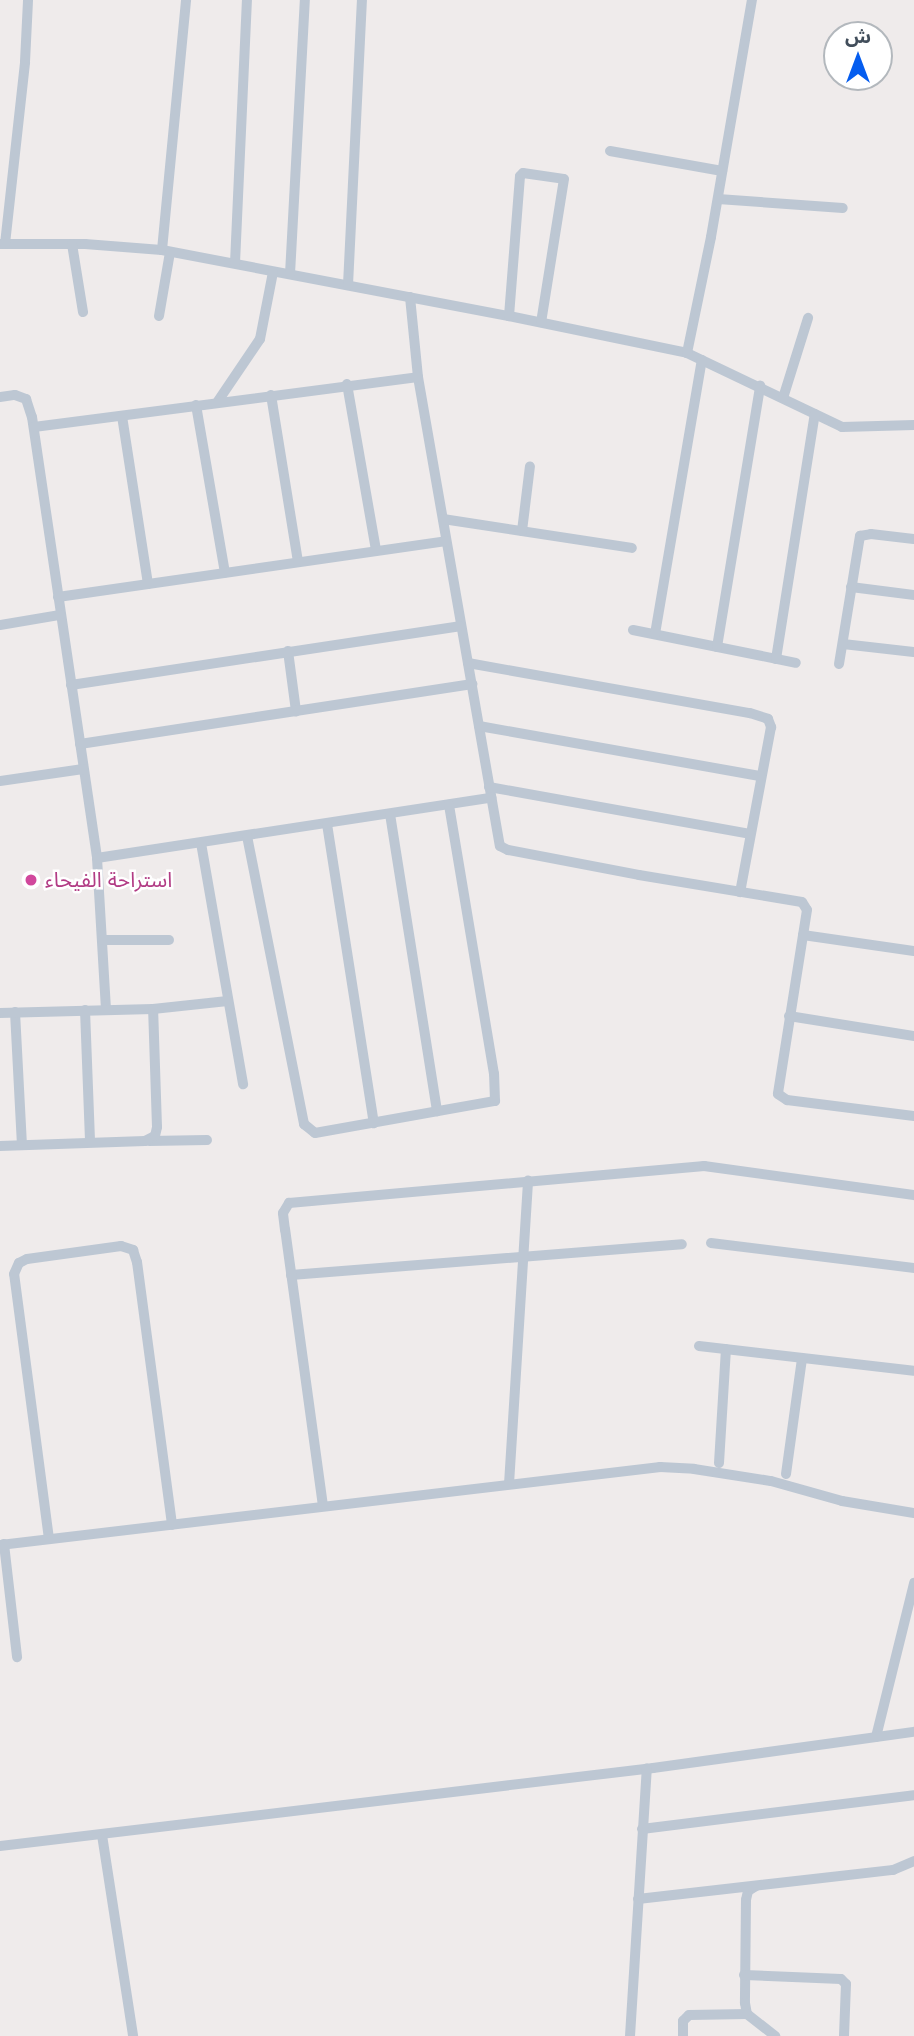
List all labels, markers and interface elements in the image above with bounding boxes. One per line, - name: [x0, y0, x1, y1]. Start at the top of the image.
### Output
- north arrow: [823, 21, 893, 91]
- text: ش: [845, 26, 871, 47]
- place label: استراحة الفيحاء: [45, 867, 172, 893]
- marker: استراحة الفيحاء: [23, 872, 39, 888]

